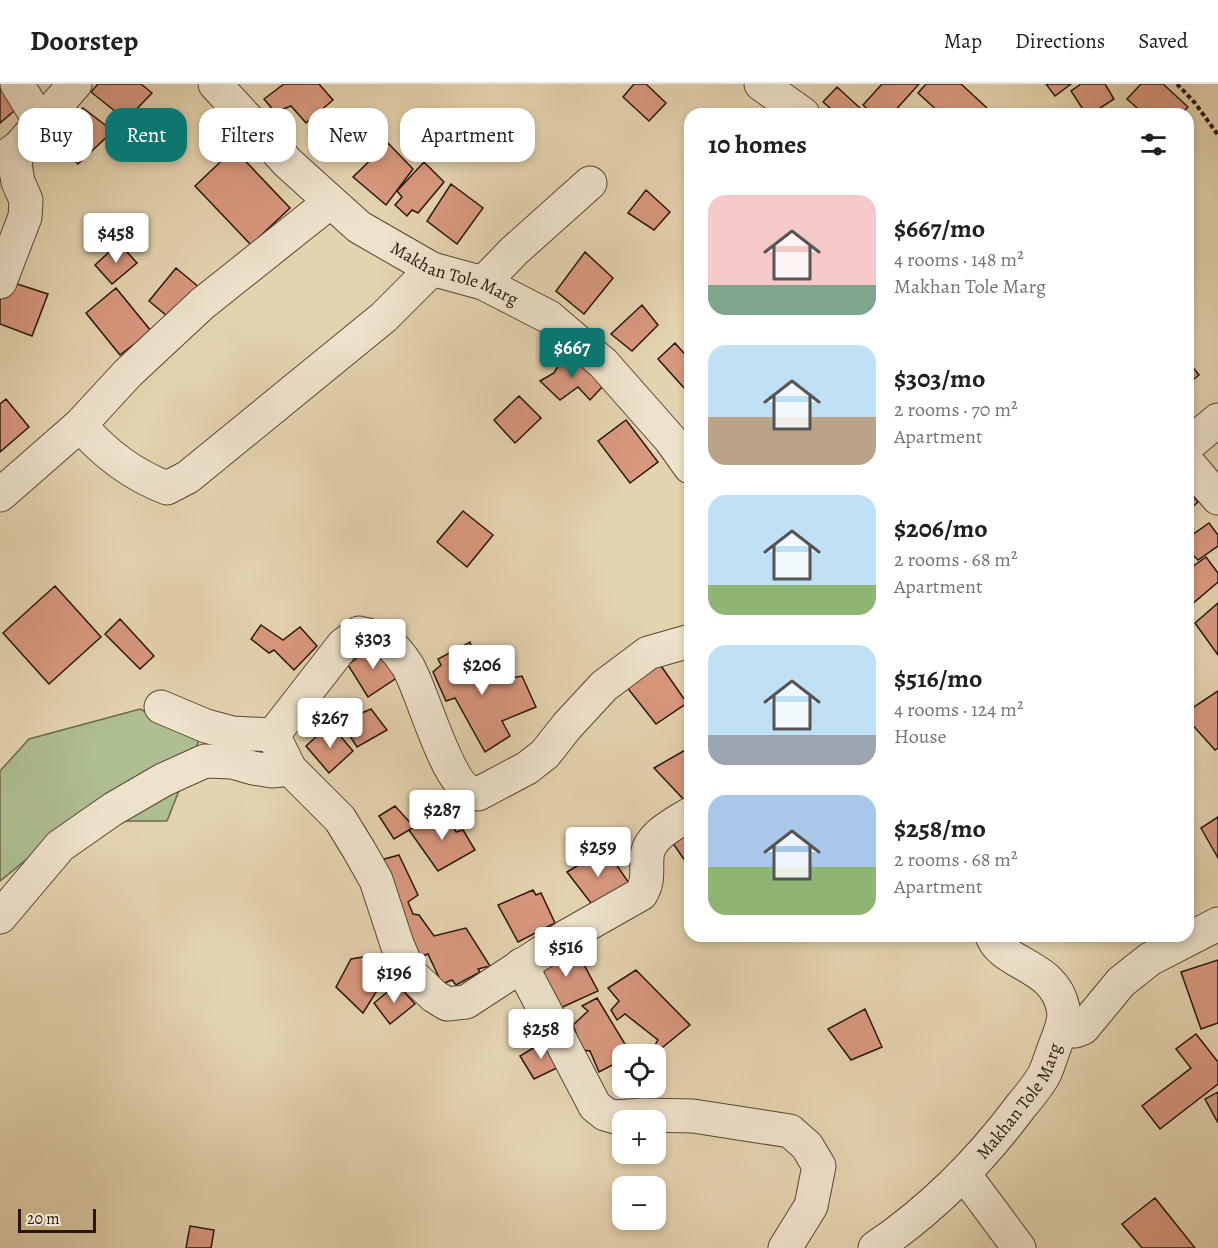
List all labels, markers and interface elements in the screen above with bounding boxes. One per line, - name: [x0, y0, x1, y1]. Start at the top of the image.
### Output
- text: Doorstep: [30, 22, 138, 60]
- text: Map: [944, 27, 982, 55]
- text: Directions: [1015, 27, 1105, 55]
- text: Saved: [1138, 27, 1188, 55]
- chip: Buy: [18, 108, 93, 162]
- chip: Rent: [105, 108, 187, 162]
- chip: Filters: [199, 108, 296, 162]
- chip: New: [308, 108, 388, 162]
- chip: Apartment: [400, 108, 535, 162]
- text: 10 homes: [708, 127, 807, 162]
- icon: filters: [1137, 128, 1170, 161]
- text: $667/mo: [894, 211, 985, 246]
- pin: $458: [80, 213, 152, 264]
- text: $458: [98, 219, 134, 246]
- icon: home: [756, 219, 828, 291]
- street label: Makhan Tole Marg: [386, 236, 523, 311]
- text: 4 rooms · 148 m²: [894, 246, 1024, 273]
- text: Makhan Tole Marg: [894, 273, 1046, 300]
- pin: $667: [536, 328, 608, 379]
- text: $667: [554, 334, 590, 361]
- text: $303/mo: [894, 361, 985, 396]
- icon: home: [756, 369, 828, 441]
- text: 2 rooms · 70 m²: [894, 396, 1018, 423]
- text: Apartment: [894, 423, 983, 450]
- text: $206/mo: [894, 511, 988, 546]
- icon: home: [756, 519, 828, 591]
- text: 2 rooms · 68 m²: [894, 546, 1018, 573]
- text: Apartment: [894, 573, 983, 600]
- pin: $303: [337, 619, 409, 670]
- text: $303: [355, 625, 391, 652]
- pin: $206: [446, 645, 518, 696]
- text: $206: [463, 651, 501, 678]
- text: $516/mo: [894, 661, 982, 696]
- icon: home: [756, 669, 828, 741]
- text: 4 rooms · 124 m²: [894, 696, 1024, 723]
- pin: $267: [294, 698, 366, 749]
- text: $267: [312, 704, 348, 731]
- text: House: [894, 723, 946, 750]
- pin: $287: [406, 790, 478, 841]
- text: $287: [423, 796, 461, 823]
- text: $258/mo: [894, 811, 986, 846]
- icon: home: [756, 819, 828, 891]
- pin: $259: [562, 827, 634, 878]
- text: $259: [580, 833, 616, 860]
- text: 2 rooms · 68 m²: [894, 846, 1018, 873]
- text: Apartment: [894, 873, 983, 900]
- pin: $516: [530, 927, 602, 978]
- text: $516: [549, 933, 583, 960]
- pin: $196: [358, 953, 430, 1004]
- text: $196: [376, 959, 412, 986]
- pin: $258: [505, 1009, 577, 1060]
- text: $258: [522, 1015, 560, 1042]
- street label: Makhan Tole Marg: [971, 1040, 1067, 1164]
- map controls: [612, 1044, 666, 1230]
- button: locate: [612, 1044, 666, 1098]
- button: +: [612, 1110, 666, 1164]
- button: −: [612, 1176, 666, 1230]
- scale bar: [18, 1206, 96, 1234]
- text: 20 m: [27, 1208, 60, 1230]

